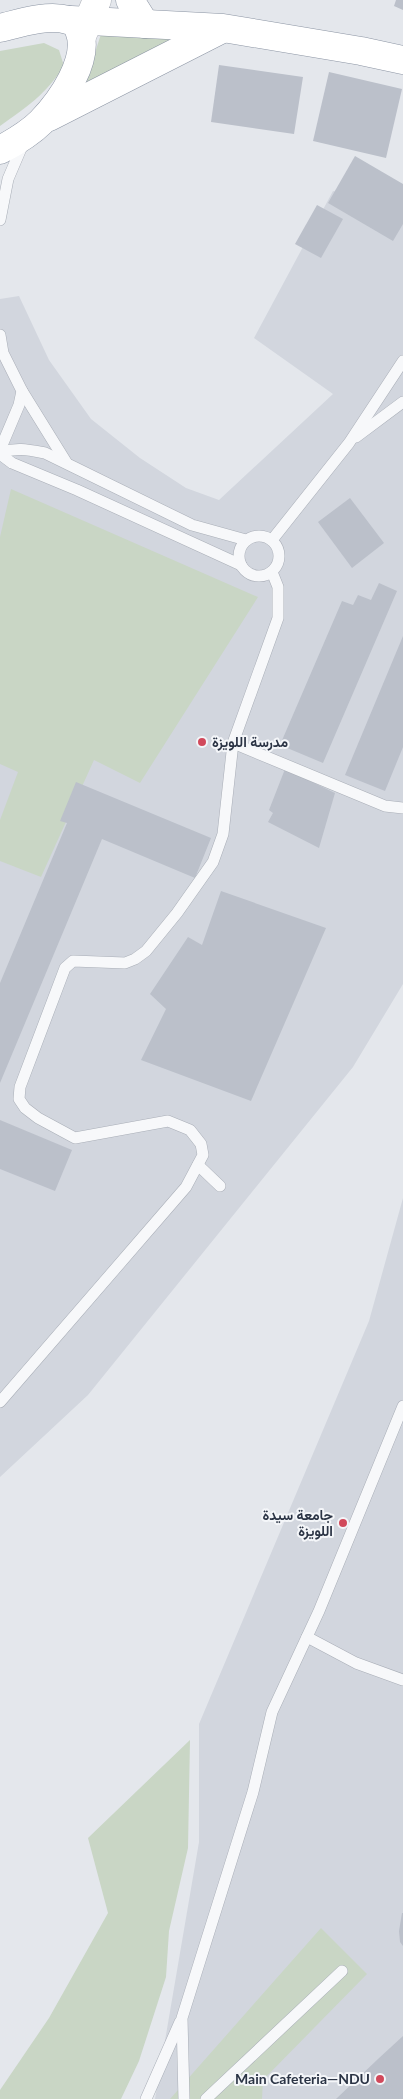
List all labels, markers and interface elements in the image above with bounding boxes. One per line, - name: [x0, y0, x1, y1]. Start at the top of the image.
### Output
- place label: مدرسة اللويزة: [212, 733, 288, 751]
- marker: مدرسة اللويزة: [196, 736, 208, 748]
- place label: جامعة سيدة اللويزة: [263, 1506, 333, 1540]
- marker: جامعة سيدة اللويزة: [337, 1517, 349, 1529]
- place label: Main Cafeteria—NDU: [235, 2070, 370, 2087]
- marker: Main Cafeteria—NDU: [374, 2073, 386, 2085]

